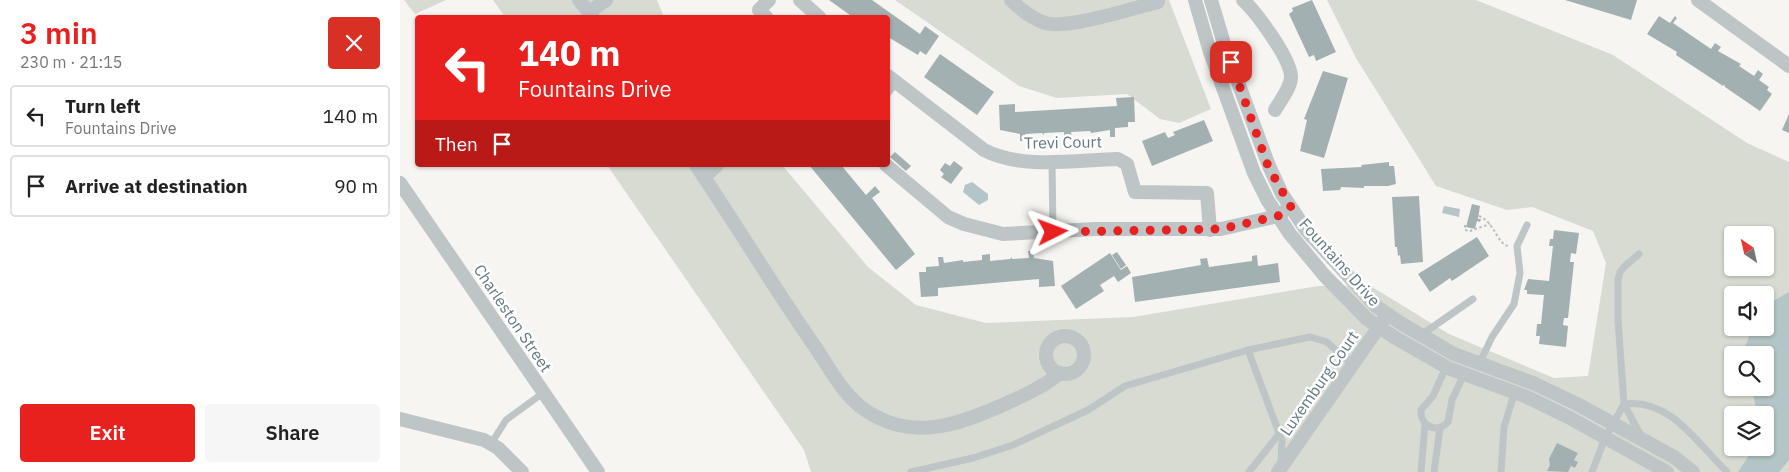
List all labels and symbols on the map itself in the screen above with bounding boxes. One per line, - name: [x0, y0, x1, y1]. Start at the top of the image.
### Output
- pin: [1210, 41, 1252, 83]
- street label: Trevi Court: [1024, 131, 1102, 153]
- position arrow: [1026, 205, 1078, 257]
- street label: Fountains Drive: [1295, 214, 1385, 310]
- north arrow: [1724, 226, 1774, 276]
- street label: Charleston Street: [470, 260, 556, 376]
- street label: Luxemburg Court: [1275, 327, 1363, 439]

